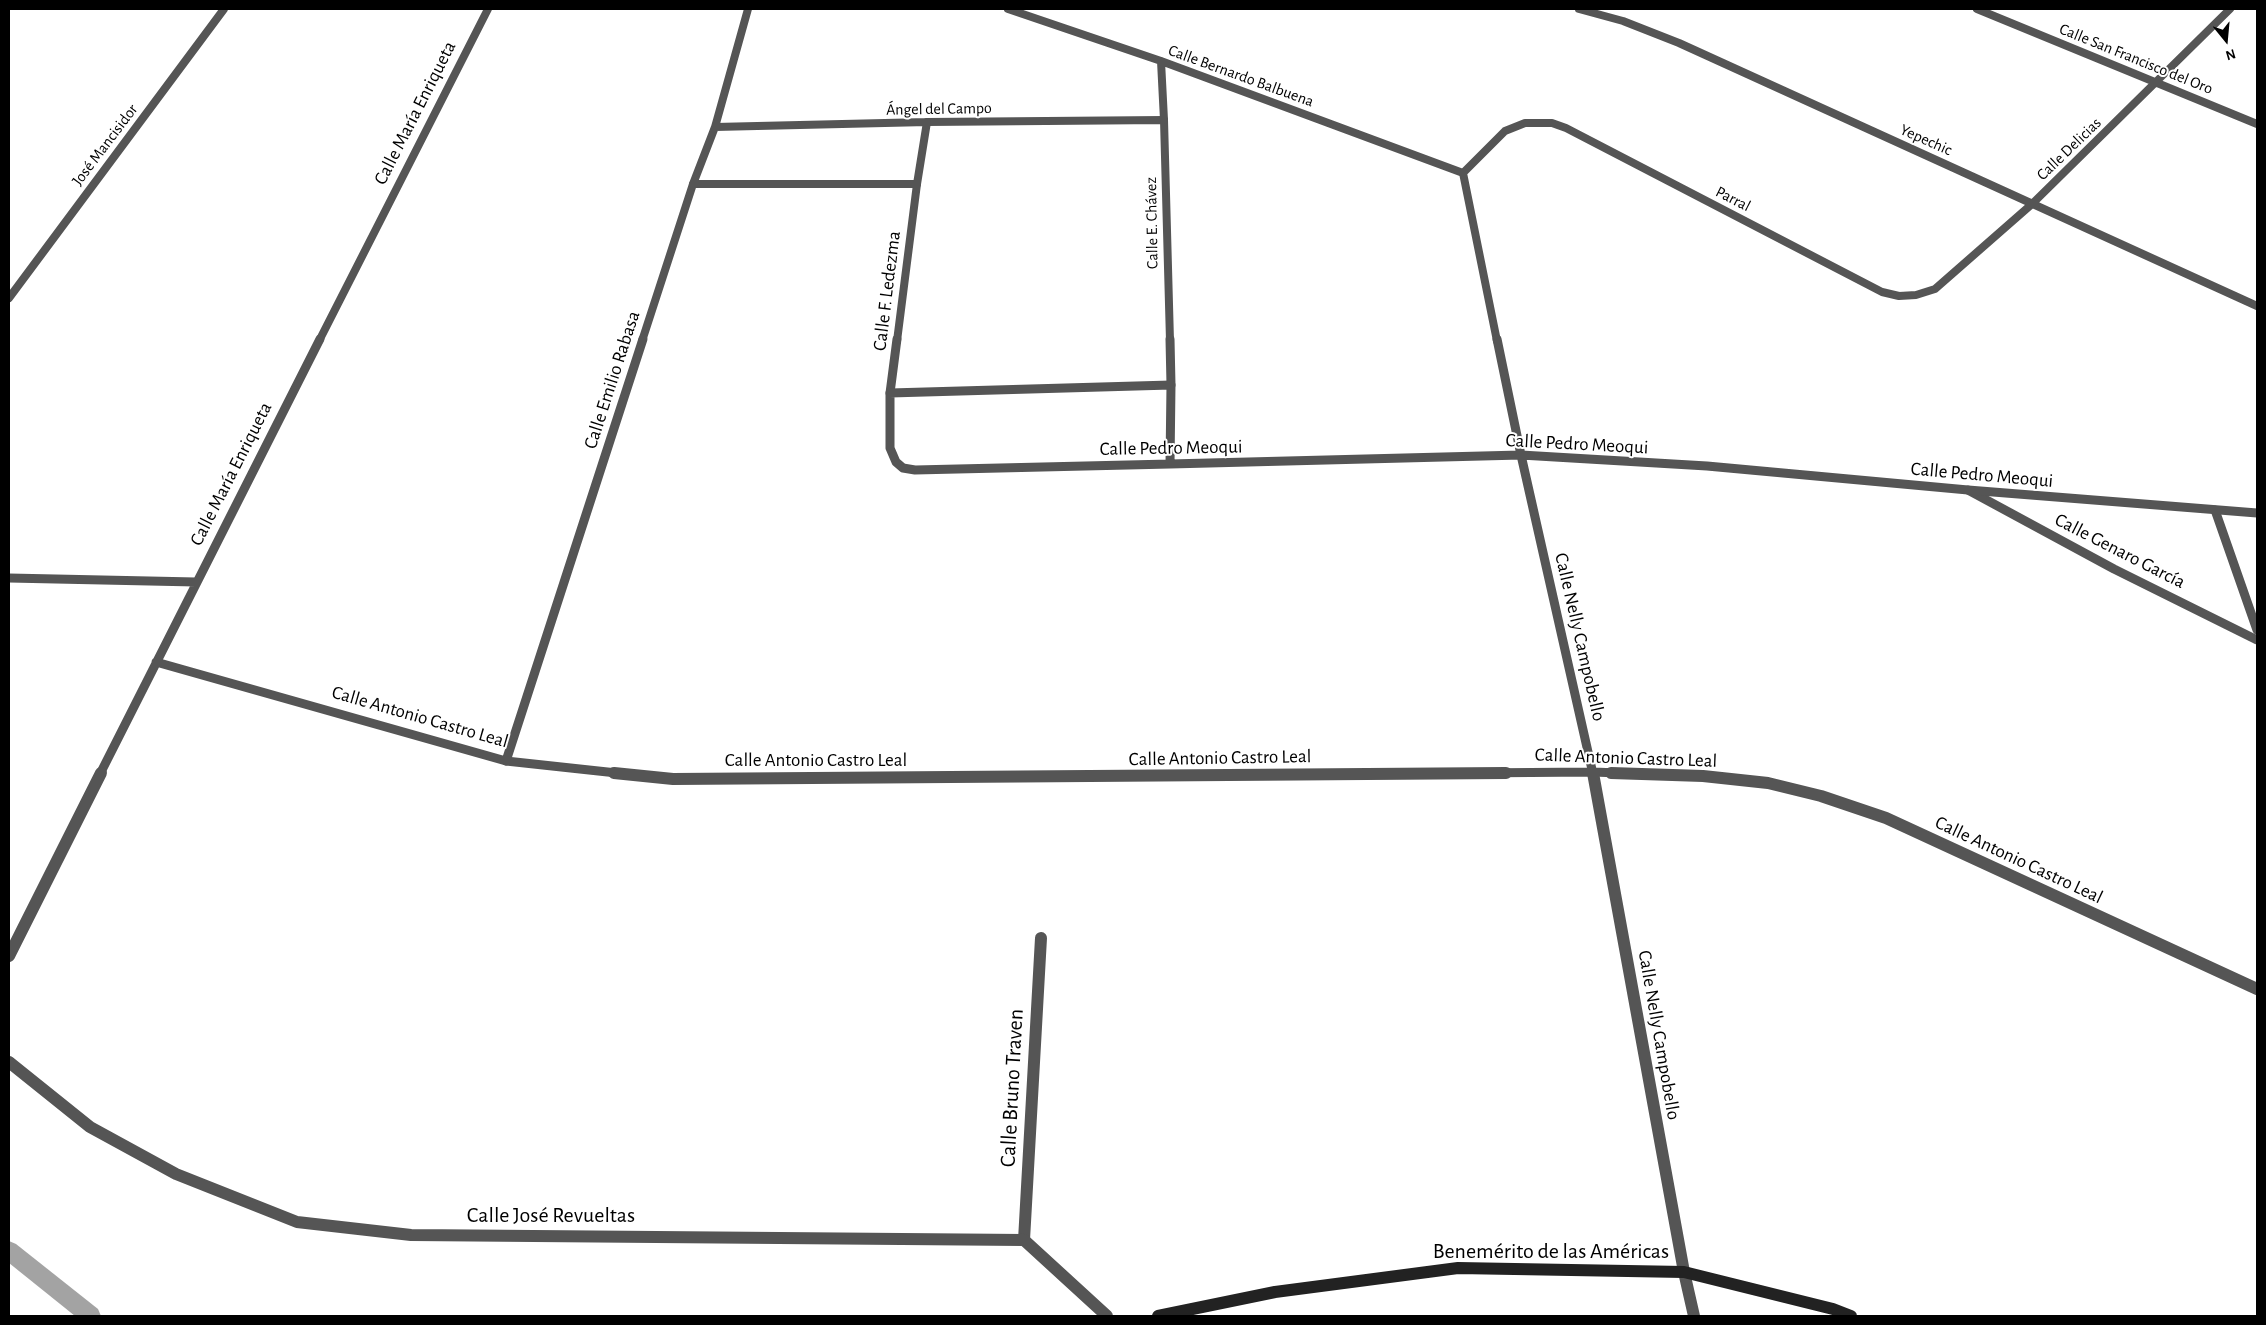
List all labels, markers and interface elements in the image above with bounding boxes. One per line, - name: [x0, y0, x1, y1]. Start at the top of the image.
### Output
- north arrow: [2201, 15, 2251, 65]
- street label: Calle San Francisco del Oro: [2056, 19, 2216, 99]
- street label: Calle María Enriqueta: [369, 37, 461, 189]
- street label: Calle Bernardo Balbuena: [1166, 41, 1316, 111]
- text: N: [2224, 46, 2237, 62]
- street label: Ángel del Campo: [886, 98, 992, 120]
- street label: José Mancisidor: [68, 100, 142, 190]
- street label: Calle Delicias: [2033, 113, 2105, 185]
- street label: Yepechic: [1897, 120, 1955, 160]
- street label: Calle E. Chávez: [1142, 177, 1162, 269]
- street label: Parral: [1712, 182, 1754, 216]
- street label: Calle F. Ledezma: [868, 230, 906, 352]
- street label: Calle Emilio Rabasa: [579, 308, 645, 452]
- street label: Calle María Enriqueta: [185, 398, 277, 550]
- street label: Calle Pedro Meoqui: [1505, 429, 1649, 459]
- street label: Calle Pedro Meoqui: [1099, 435, 1243, 461]
- street label: Calle Pedro Meoqui: [1910, 457, 2054, 493]
- street label: Calle Genaro García: [2051, 508, 2189, 594]
- street label: Calle Nelly Campobello: [1550, 551, 1610, 723]
- street label: Calle Antonio Castro Leal: [329, 681, 511, 753]
- street label: Calle Antonio Castro Leal: [1534, 743, 1718, 773]
- street label: Calle Antonio Castro Leal: [1129, 745, 1311, 771]
- street label: Calle Antonio Castro Leal: [725, 749, 907, 771]
- street label: Calle Antonio Castro Leal: [1931, 811, 2107, 909]
- street label: Calle Nelly Campobello: [1633, 948, 1685, 1122]
- street label: Calle Bruno Traven: [995, 1008, 1029, 1168]
- street label: Calle José Revueltas: [467, 1202, 635, 1228]
- street label: Benemérito de las Américas: [1433, 1238, 1669, 1264]

